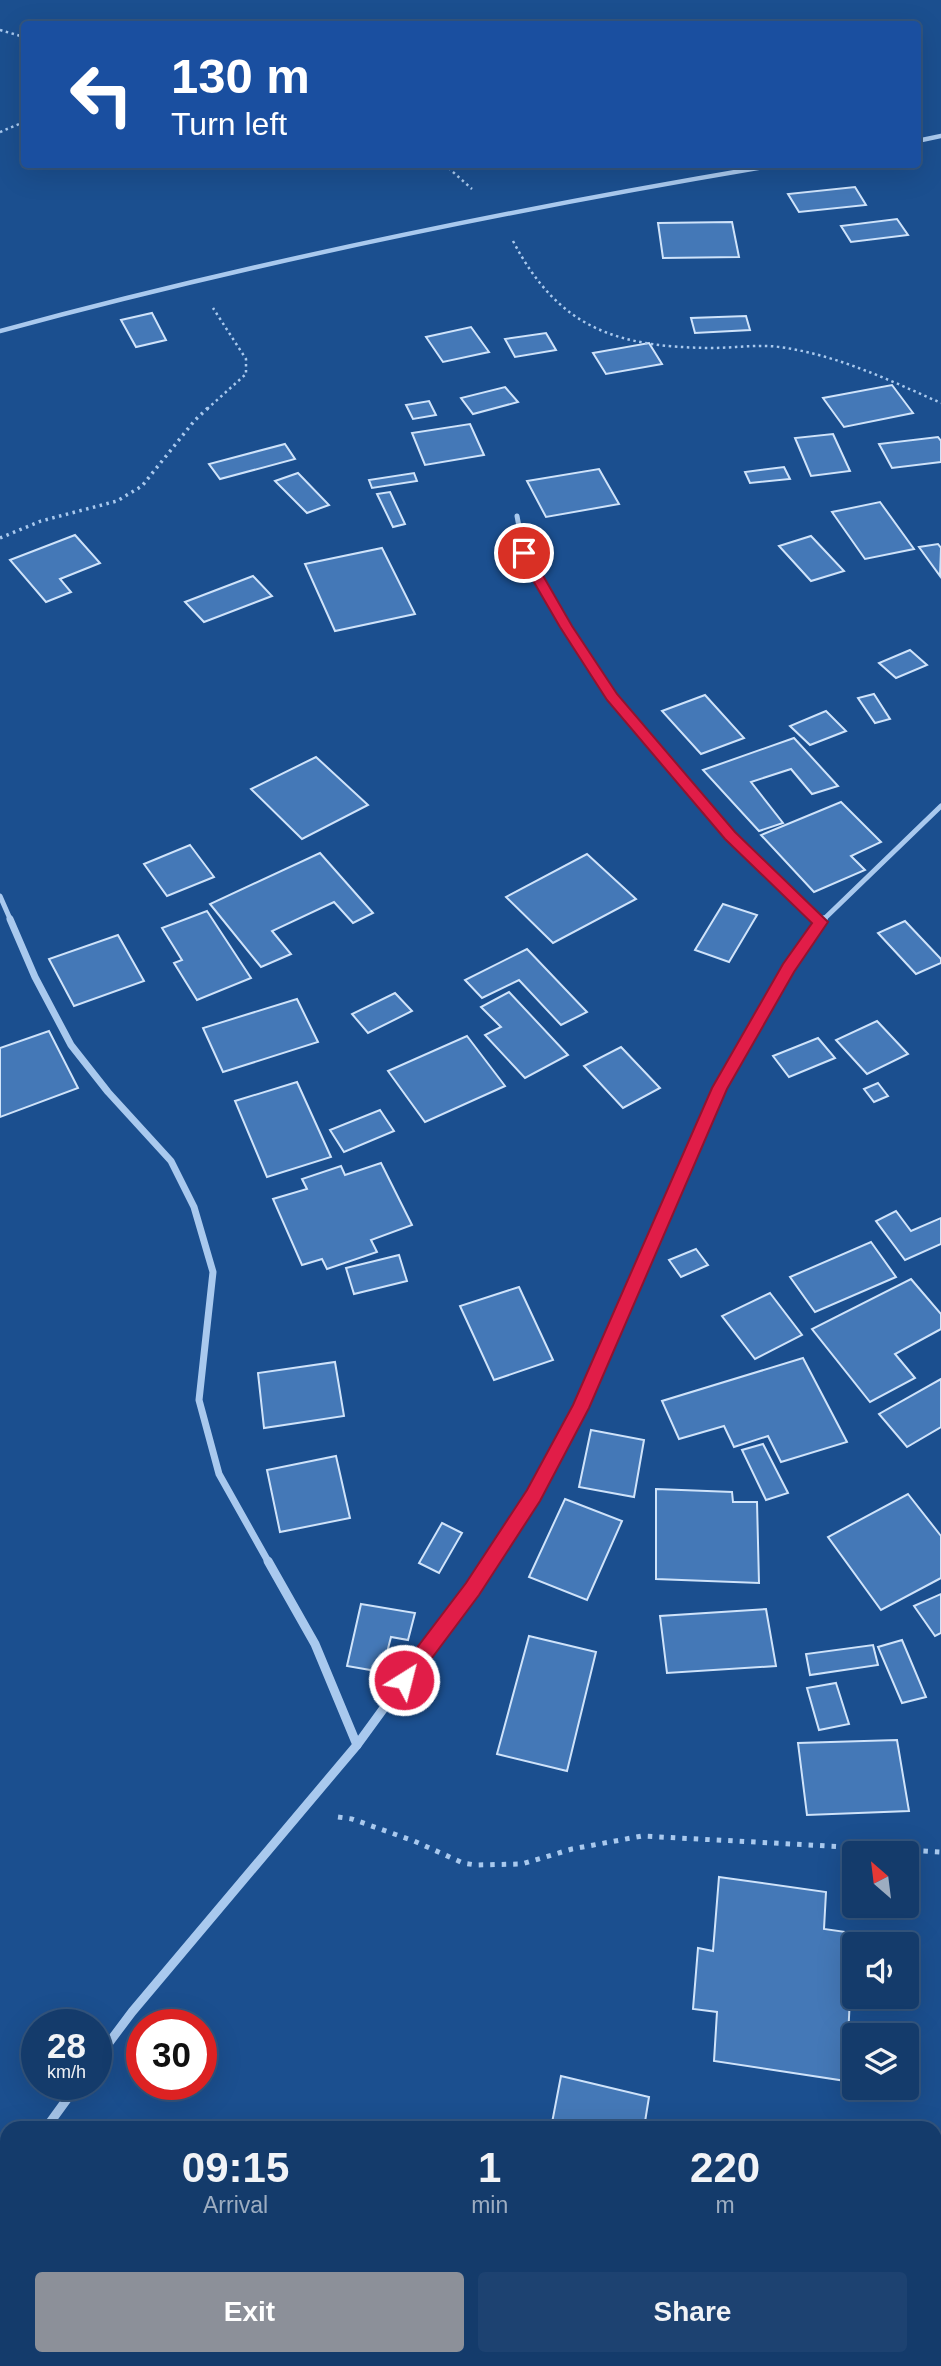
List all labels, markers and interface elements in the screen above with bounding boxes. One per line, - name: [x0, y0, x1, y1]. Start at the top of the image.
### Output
- icon: left: [56, 49, 147, 140]
- text: 130 m: [171, 49, 310, 103]
- text: Turn left: [171, 106, 287, 142]
- pin: [494, 523, 554, 583]
- icon: arrive: [505, 534, 543, 572]
- position arrow: [367, 1643, 441, 1717]
- north arrow: [842, 1841, 919, 1918]
- map controls: [842, 1841, 919, 2100]
- button: sound: [842, 1932, 919, 2009]
- speed limit sign: 30: [126, 2009, 217, 2100]
- button: layers: [842, 2023, 919, 2100]
- text: 28: [47, 2026, 86, 2065]
- text: km/h: [47, 2062, 86, 2082]
- text: 09:15: [182, 2144, 289, 2191]
- text: 1: [478, 2144, 501, 2191]
- text: 220: [690, 2144, 760, 2191]
- text: Arrival: [203, 2192, 268, 2218]
- text: min: [471, 2192, 508, 2218]
- text: m: [716, 2192, 735, 2218]
- button: Exit: [35, 2272, 464, 2352]
- button: Share: [478, 2272, 907, 2352]

